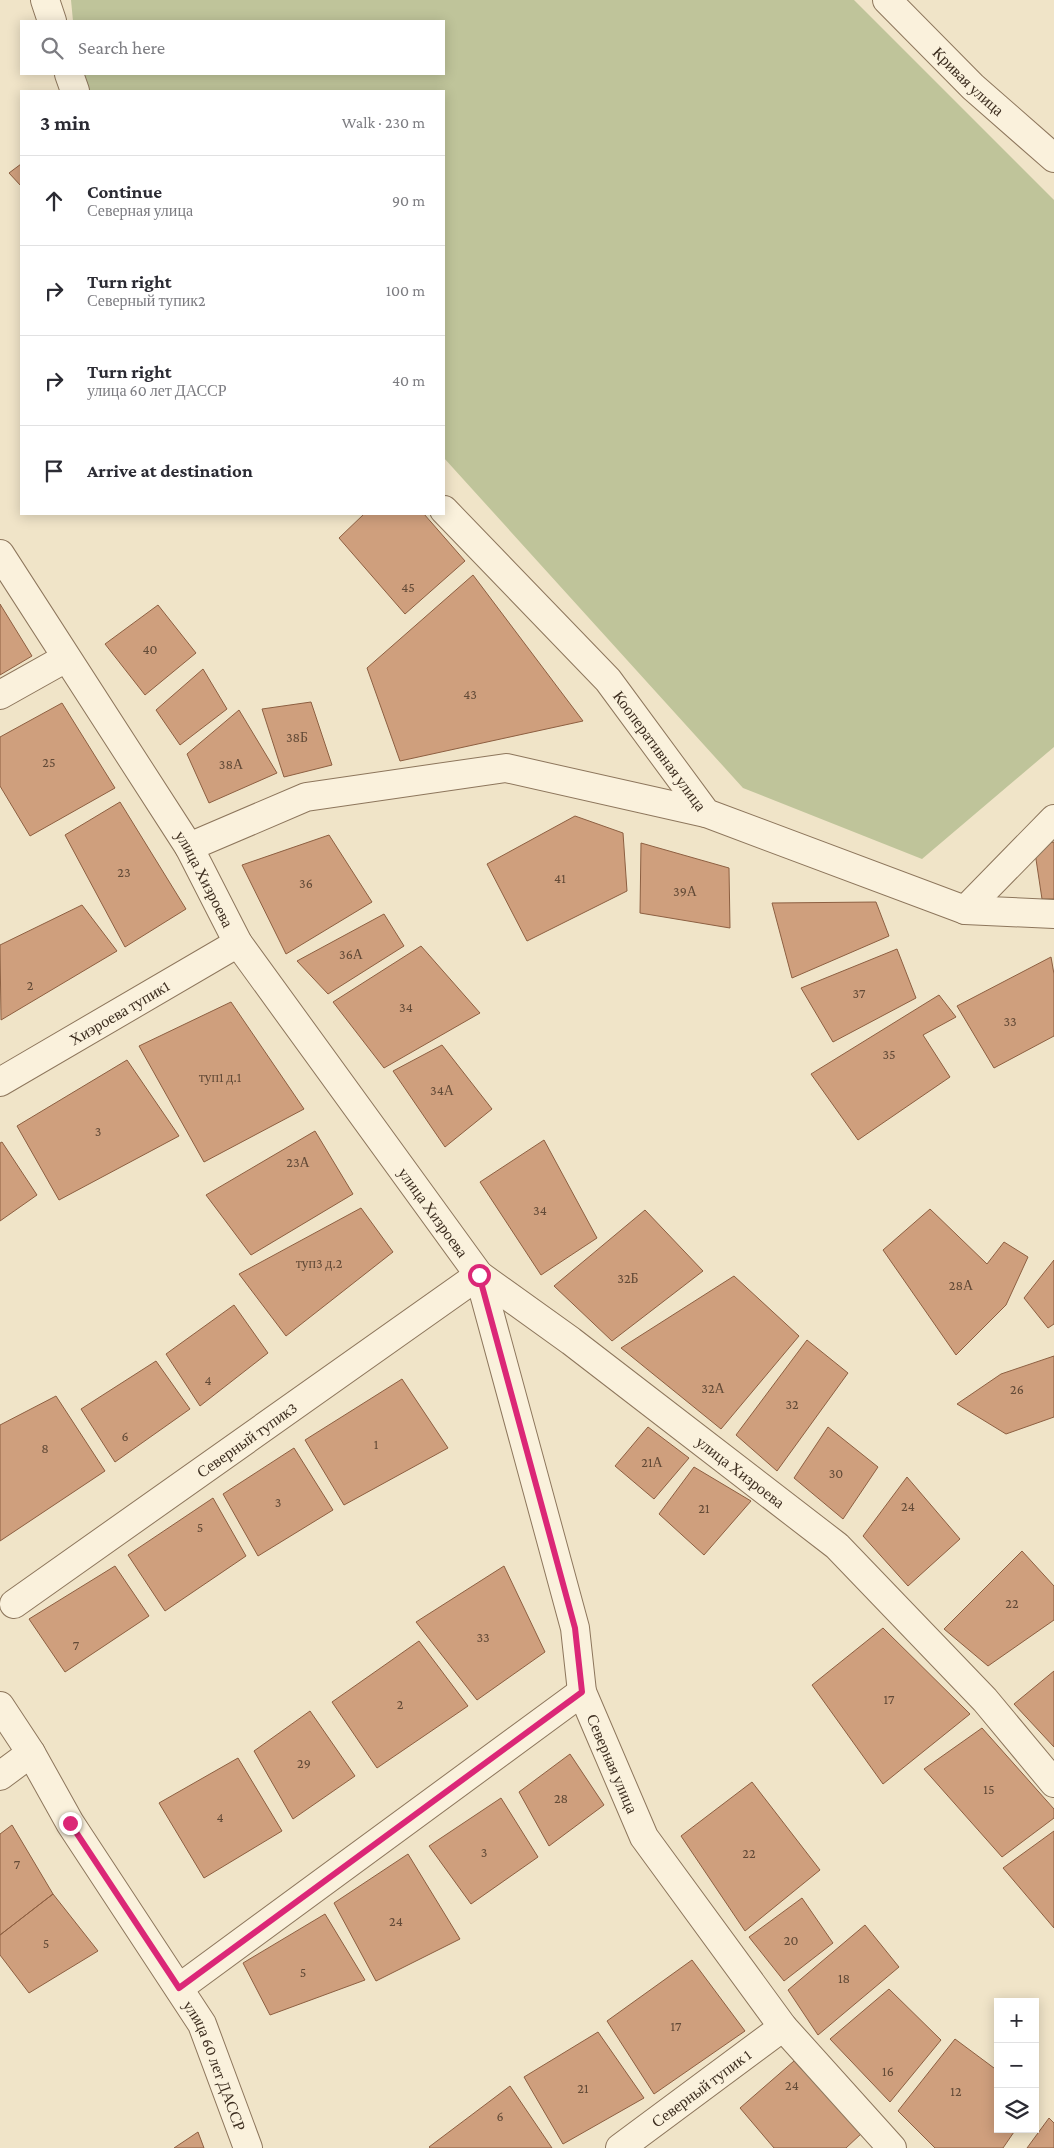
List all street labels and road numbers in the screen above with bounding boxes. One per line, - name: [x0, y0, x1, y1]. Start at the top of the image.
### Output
- street label: Кривая улица: [930, 43, 1008, 119]
- street label: Кооперативная улица: [610, 687, 710, 814]
- street label: улица Хизроева: [171, 827, 237, 930]
- street label: Хиэроева тупик1: [66, 977, 172, 1048]
- street label: улица Хизроева: [394, 1164, 472, 1260]
- street label: Северный тупик3: [193, 1398, 300, 1481]
- street label: улица Хизроева: [692, 1432, 788, 1511]
- street label: Северная улица: [584, 1711, 641, 1816]
- street label: улица 60 лет ДАССР: [179, 1997, 249, 2133]
- street label: Северный тупик 1: [648, 2045, 754, 2130]

